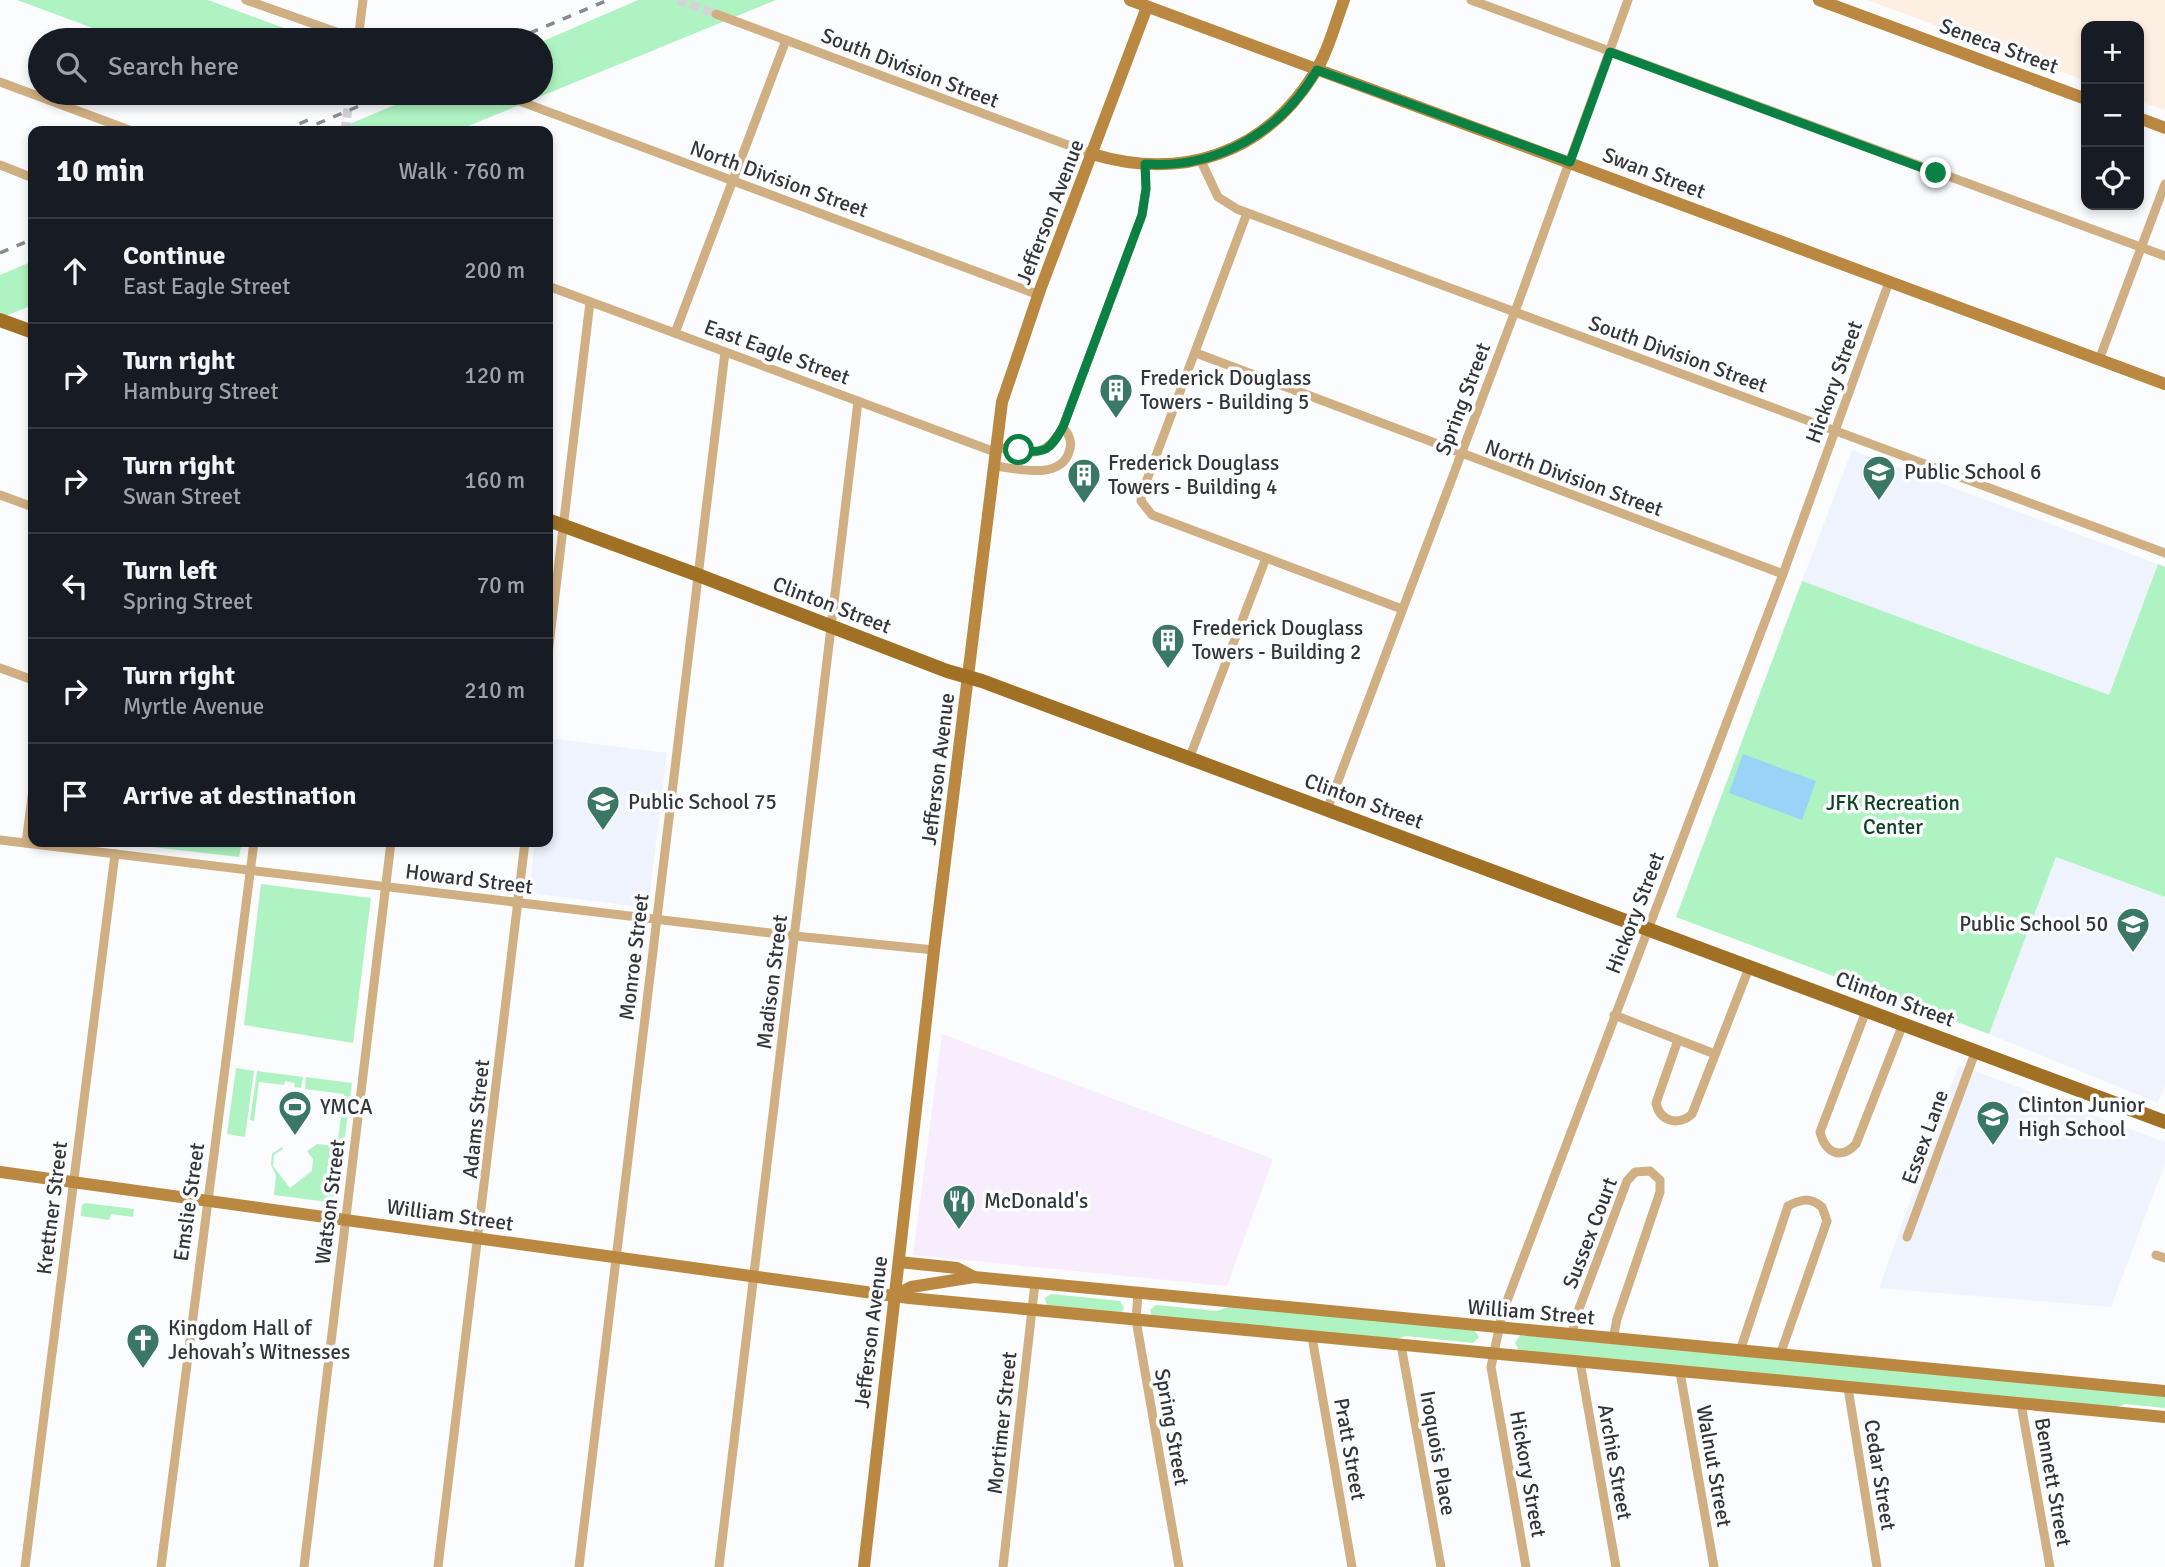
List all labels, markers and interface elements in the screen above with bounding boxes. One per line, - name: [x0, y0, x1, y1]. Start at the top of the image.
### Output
- street label: Seneca Street: [1936, 13, 2062, 79]
- map controls: [2081, 21, 2144, 210]
- button: +: [2081, 21, 2144, 84]
- street label: South Division Street: [817, 22, 1003, 114]
- search box: [28, 28, 553, 105]
- icon: search: [52, 48, 90, 86]
- text: Search here: [108, 51, 239, 83]
- button: −: [2081, 84, 2144, 147]
- street label: North Division Street: [686, 135, 872, 223]
- street label: Jefferson Avenue: [1010, 136, 1090, 288]
- street label: Swan Street: [1599, 142, 1709, 204]
- button: locate: [2081, 147, 2144, 210]
- text: 10 min: [56, 153, 145, 190]
- text: Walk · 760 m: [399, 157, 525, 186]
- route end: [1920, 157, 1951, 188]
- text: Continue: [123, 240, 225, 272]
- icon: ahead: [56, 252, 94, 290]
- text: 200 m: [464, 256, 525, 285]
- text: East Eagle Street: [123, 272, 290, 301]
- street label: South Division Street: [1585, 310, 1771, 398]
- street label: East Eagle Street: [701, 314, 853, 390]
- street label: Hickory Street: [1800, 317, 1868, 447]
- street label: Spring Street: [1430, 339, 1496, 459]
- text: Turn right: [123, 345, 235, 377]
- icon: right: [56, 357, 94, 395]
- text: 120 m: [464, 361, 525, 390]
- place label: Frederick Douglass Towers - Building 5: [1140, 365, 1311, 415]
- building icon: Frederick Douglass Towers - Building 5: [1097, 371, 1135, 420]
- text: Hamburg Street: [123, 377, 279, 406]
- route start: [1003, 434, 1034, 465]
- street label: North Division Street: [1481, 434, 1667, 522]
- text: Turn right: [123, 450, 235, 482]
- place label: Frederick Douglass Towers - Building 4: [1108, 450, 1279, 500]
- school or university icon: Public School 6: [1860, 453, 1898, 502]
- building icon: Frederick Douglass Towers - Building 4: [1065, 456, 1103, 505]
- place label: Public School 6: [1904, 459, 2041, 485]
- icon: right: [56, 462, 94, 500]
- text: 160 m: [464, 466, 525, 495]
- text: Swan Street: [123, 482, 241, 511]
- text: Turn left: [123, 555, 217, 587]
- icon: left: [56, 567, 94, 605]
- text: 70 m: [477, 571, 525, 600]
- street label: Clinton Street: [769, 571, 895, 639]
- text: Spring Street: [123, 587, 253, 616]
- place label: Frederick Douglass Towers - Building 2: [1192, 615, 1363, 665]
- building icon: Frederick Douglass Towers - Building 2: [1149, 621, 1187, 670]
- text: Turn right: [123, 660, 235, 692]
- icon: right: [56, 672, 94, 710]
- text: 210 m: [464, 676, 525, 705]
- street label: Jefferson Avenue: [916, 691, 960, 847]
- text: Myrtle Avenue: [123, 692, 264, 721]
- street label: Clinton Street: [1301, 767, 1427, 835]
- icon: arrive: [56, 777, 94, 815]
- text: Arrive at destination: [123, 780, 356, 812]
- school or university icon: Public School 75: [584, 783, 622, 832]
- place label: Public School 75: [628, 789, 777, 815]
- park label: JFK Recreation Center: [1826, 790, 1960, 840]
- street label: Hickory Street: [1600, 848, 1670, 978]
- street label: Howard Street: [404, 858, 534, 900]
- street label: Monroe Street: [613, 892, 655, 1022]
- school or university icon: Public School 50: [2114, 905, 2152, 954]
- place label: Public School 50: [1959, 911, 2108, 937]
- street label: Madison Street: [751, 913, 793, 1051]
- street label: Clinton Street: [1832, 965, 1958, 1033]
- street label: Adams Street: [457, 1058, 495, 1180]
- street label: Essex Lane: [1896, 1086, 1954, 1188]
- sports icon: YMCA: [276, 1088, 314, 1137]
- place label: Clinton Junior High School: [2018, 1092, 2145, 1142]
- place label: YMCA: [320, 1094, 373, 1120]
- school or university icon: Clinton Junior High School: [1974, 1098, 2012, 1147]
- street label: Watson Street: [309, 1138, 351, 1266]
- street label: Krettner Street: [31, 1140, 73, 1276]
- street label: Emslie Street: [168, 1141, 210, 1263]
- street label: Sussex Court: [1557, 1174, 1623, 1292]
- restaurant icon: McDonald's: [940, 1182, 978, 1231]
- place label: McDonald's: [984, 1188, 1088, 1214]
- street label: William Street: [385, 1193, 515, 1237]
- street label: Jefferson Avenue: [849, 1254, 893, 1410]
- street label: William Street: [1466, 1293, 1596, 1331]
- place label: Kingdom Hall of Jehovah’s Witnesses: [168, 1315, 350, 1365]
- church icon: Kingdom Hall of Jehovah’s Witnesses: [124, 1321, 162, 1370]
- street label: Mortimer Street: [982, 1350, 1022, 1496]
- street label: Spring Street: [1149, 1366, 1195, 1488]
- street label: Iroquois Place: [1414, 1389, 1462, 1517]
- street label: Pratt Street: [1328, 1396, 1372, 1502]
- street label: Archie Street: [1592, 1402, 1638, 1522]
- street label: Walnut Street: [1690, 1403, 1738, 1529]
- street label: Hickory Street: [1504, 1409, 1552, 1539]
- street label: Bennett Street: [2029, 1415, 2077, 1549]
- street label: Cedar Street: [1858, 1418, 1902, 1532]

